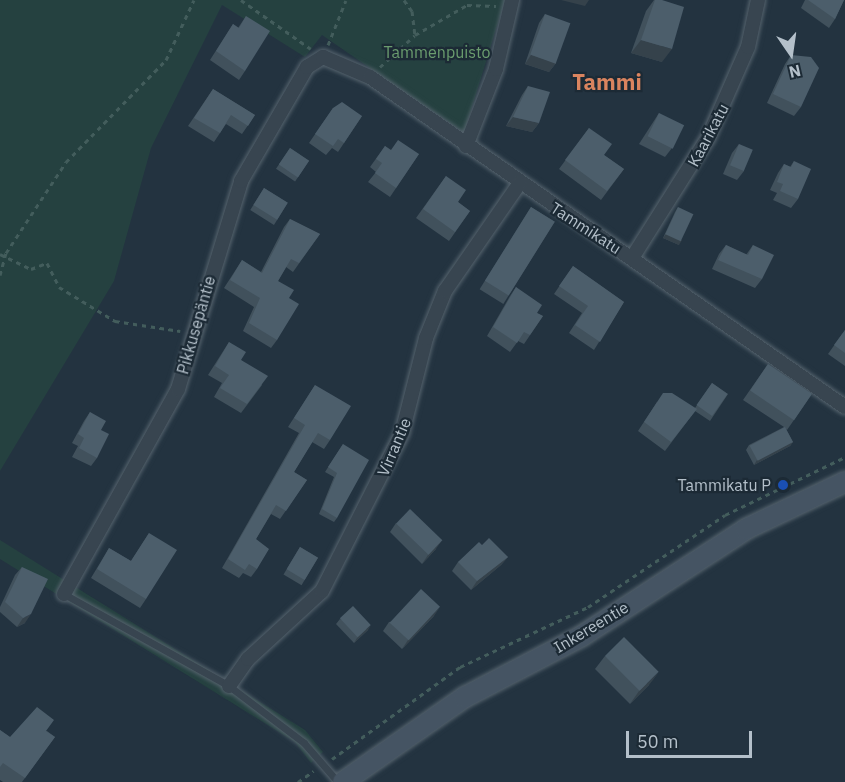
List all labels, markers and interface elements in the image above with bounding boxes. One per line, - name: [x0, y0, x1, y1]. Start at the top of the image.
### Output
- north arrow: [761, 24, 821, 84]
- park label: Tammenpuisto: [384, 42, 490, 62]
- text: N: [787, 60, 803, 83]
- district label: Tammi: [572, 69, 642, 95]
- street label: Kaarikatu: [683, 100, 733, 170]
- street label: Tammikatu: [547, 198, 625, 258]
- street label: Pikkusepäntie: [173, 274, 219, 376]
- street label: Virrantie: [373, 415, 415, 479]
- place label: Tammikatu P: [677, 475, 771, 495]
- marker: Tammikatu P: [776, 478, 790, 492]
- street label: Inkereentie: [550, 597, 632, 657]
- scale bar: [629, 719, 755, 757]
- text: 50 m: [637, 730, 679, 753]

